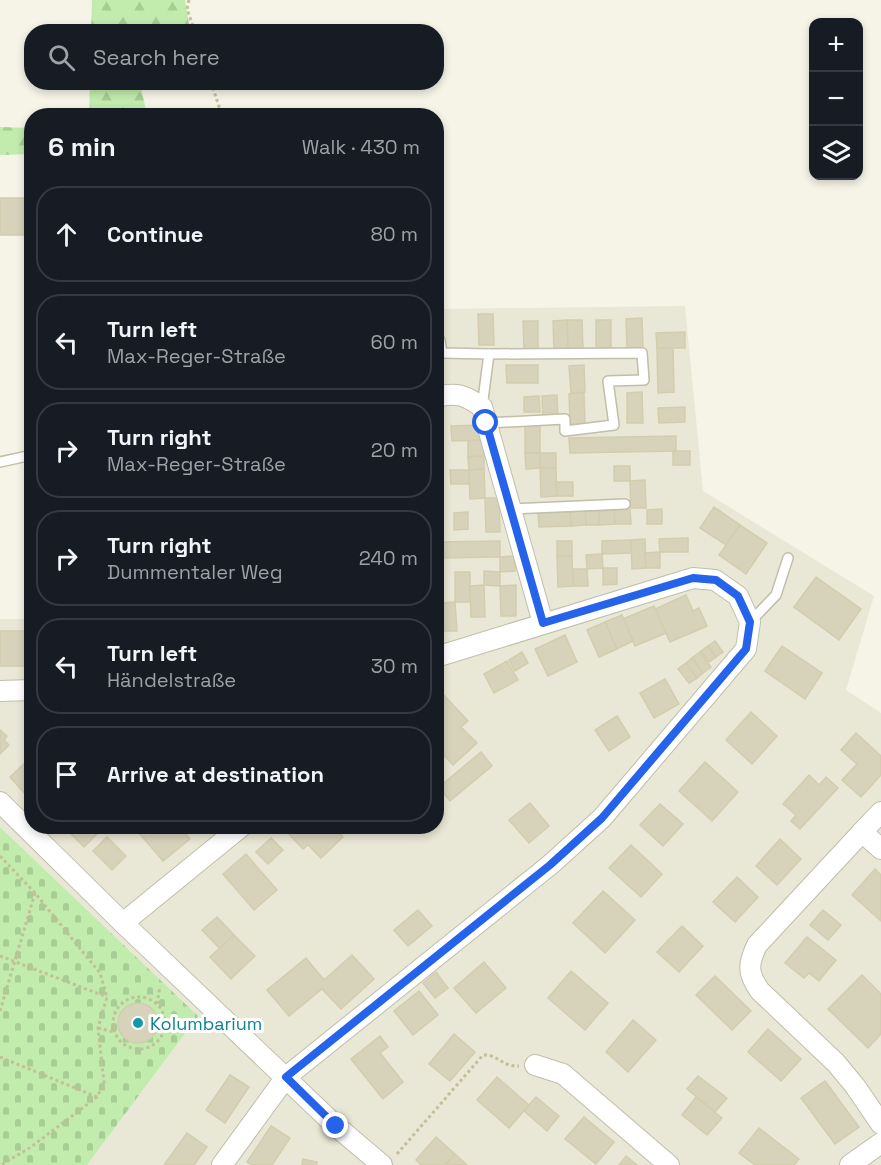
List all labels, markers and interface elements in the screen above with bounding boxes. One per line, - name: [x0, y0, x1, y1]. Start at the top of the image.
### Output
- map controls: [809, 18, 863, 180]
- button: +: [809, 18, 863, 72]
- search box: [24, 24, 444, 90]
- icon: search: [45, 41, 78, 74]
- text: Search here: [93, 43, 220, 71]
- button: −: [809, 72, 863, 126]
- button: layers: [809, 126, 863, 180]
- text: 6 min: [48, 130, 116, 164]
- text: Walk · 430 m: [302, 134, 420, 160]
- icon: ahead: [50, 218, 83, 251]
- text: Continue: [107, 220, 203, 248]
- text: 80 m: [370, 221, 418, 247]
- text: Turn left: [107, 315, 197, 343]
- icon: left: [50, 326, 83, 359]
- text: 60 m: [371, 329, 418, 355]
- text: Max-Reger-Straße: [107, 343, 286, 369]
- route start: [472, 409, 498, 435]
- text: Turn right: [107, 423, 212, 451]
- icon: right: [50, 434, 83, 467]
- text: 20 m: [371, 437, 418, 463]
- text: Max-Reger-Straße: [107, 451, 286, 477]
- text: Turn right: [107, 531, 212, 559]
- icon: right: [50, 542, 83, 575]
- text: 240 m: [359, 545, 418, 571]
- text: Dummentaler Weg: [107, 559, 283, 585]
- text: Turn left: [107, 639, 197, 667]
- icon: left: [50, 650, 83, 683]
- text: 30 m: [371, 653, 418, 679]
- text: Händelstraße: [107, 667, 236, 693]
- icon: arrive: [50, 758, 83, 791]
- text: Arrive at destination: [107, 760, 324, 788]
- place label: Kolumbarium: [150, 1012, 262, 1035]
- marker: Kolumbarium: [131, 1016, 145, 1030]
- route end: [322, 1112, 348, 1138]

